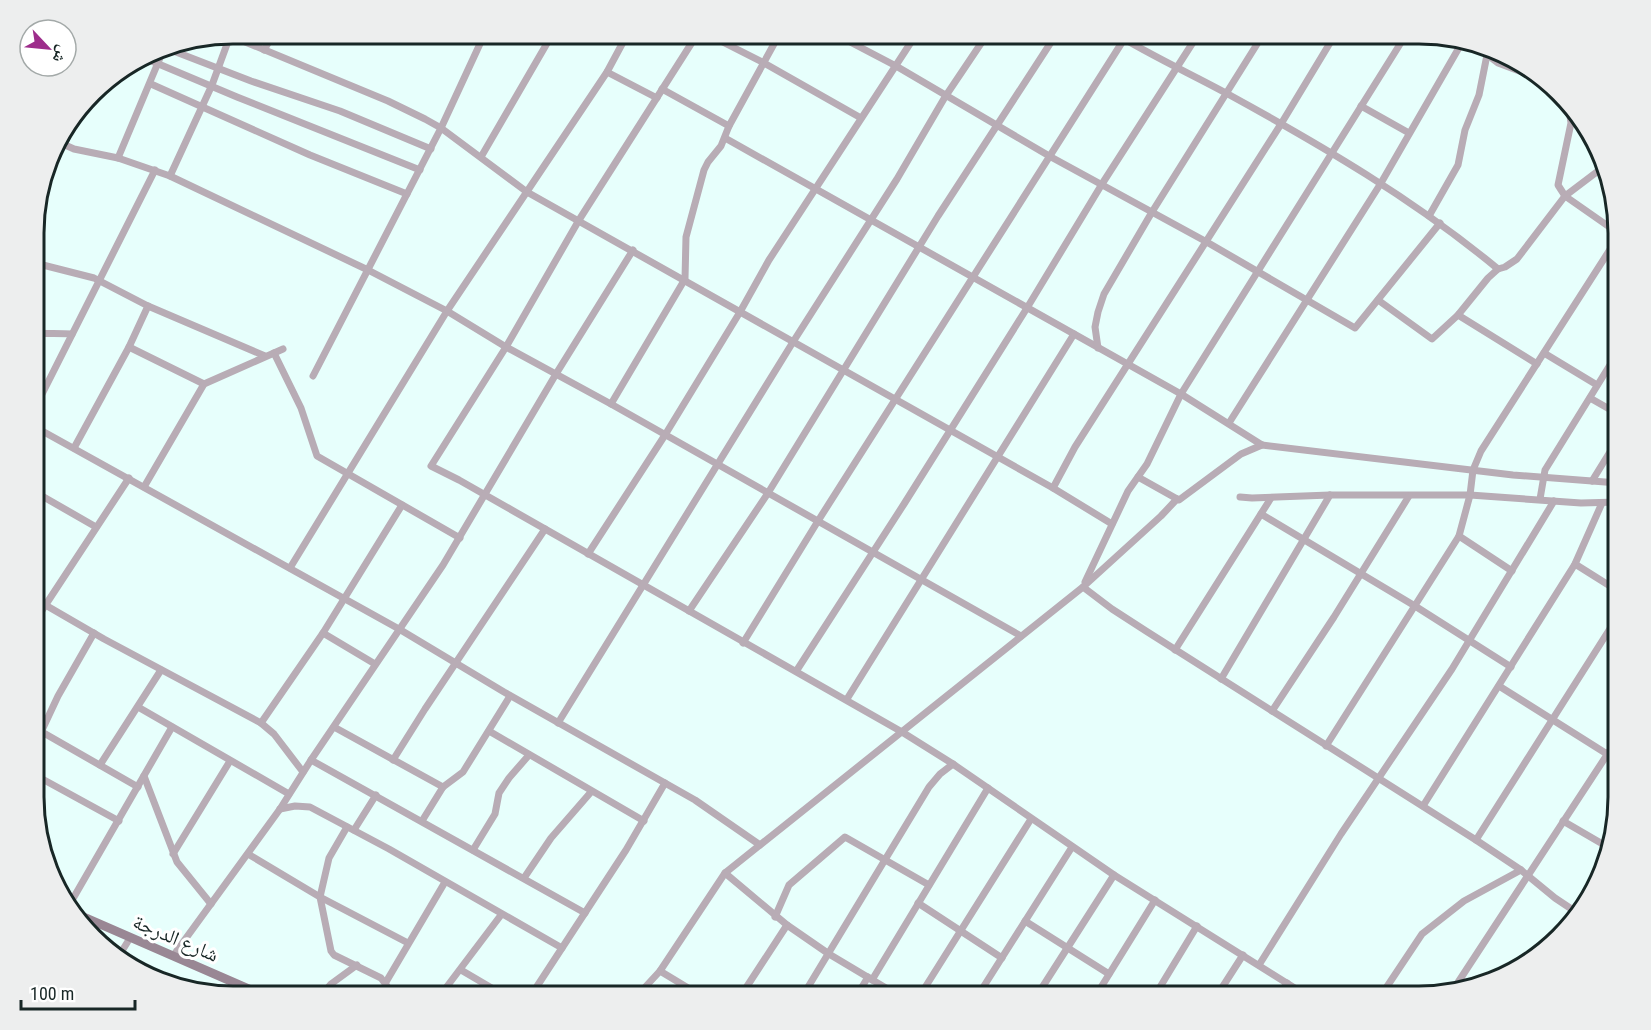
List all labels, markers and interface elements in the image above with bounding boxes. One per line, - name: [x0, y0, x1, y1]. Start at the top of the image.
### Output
- north arrow: [18, 18, 78, 78]
- text: ش: [49, 43, 73, 66]
- street label: شارع الدرجة: [129, 909, 222, 968]
- scale bar: [21, 973, 135, 1011]
- text: 100 m: [30, 983, 74, 1004]

